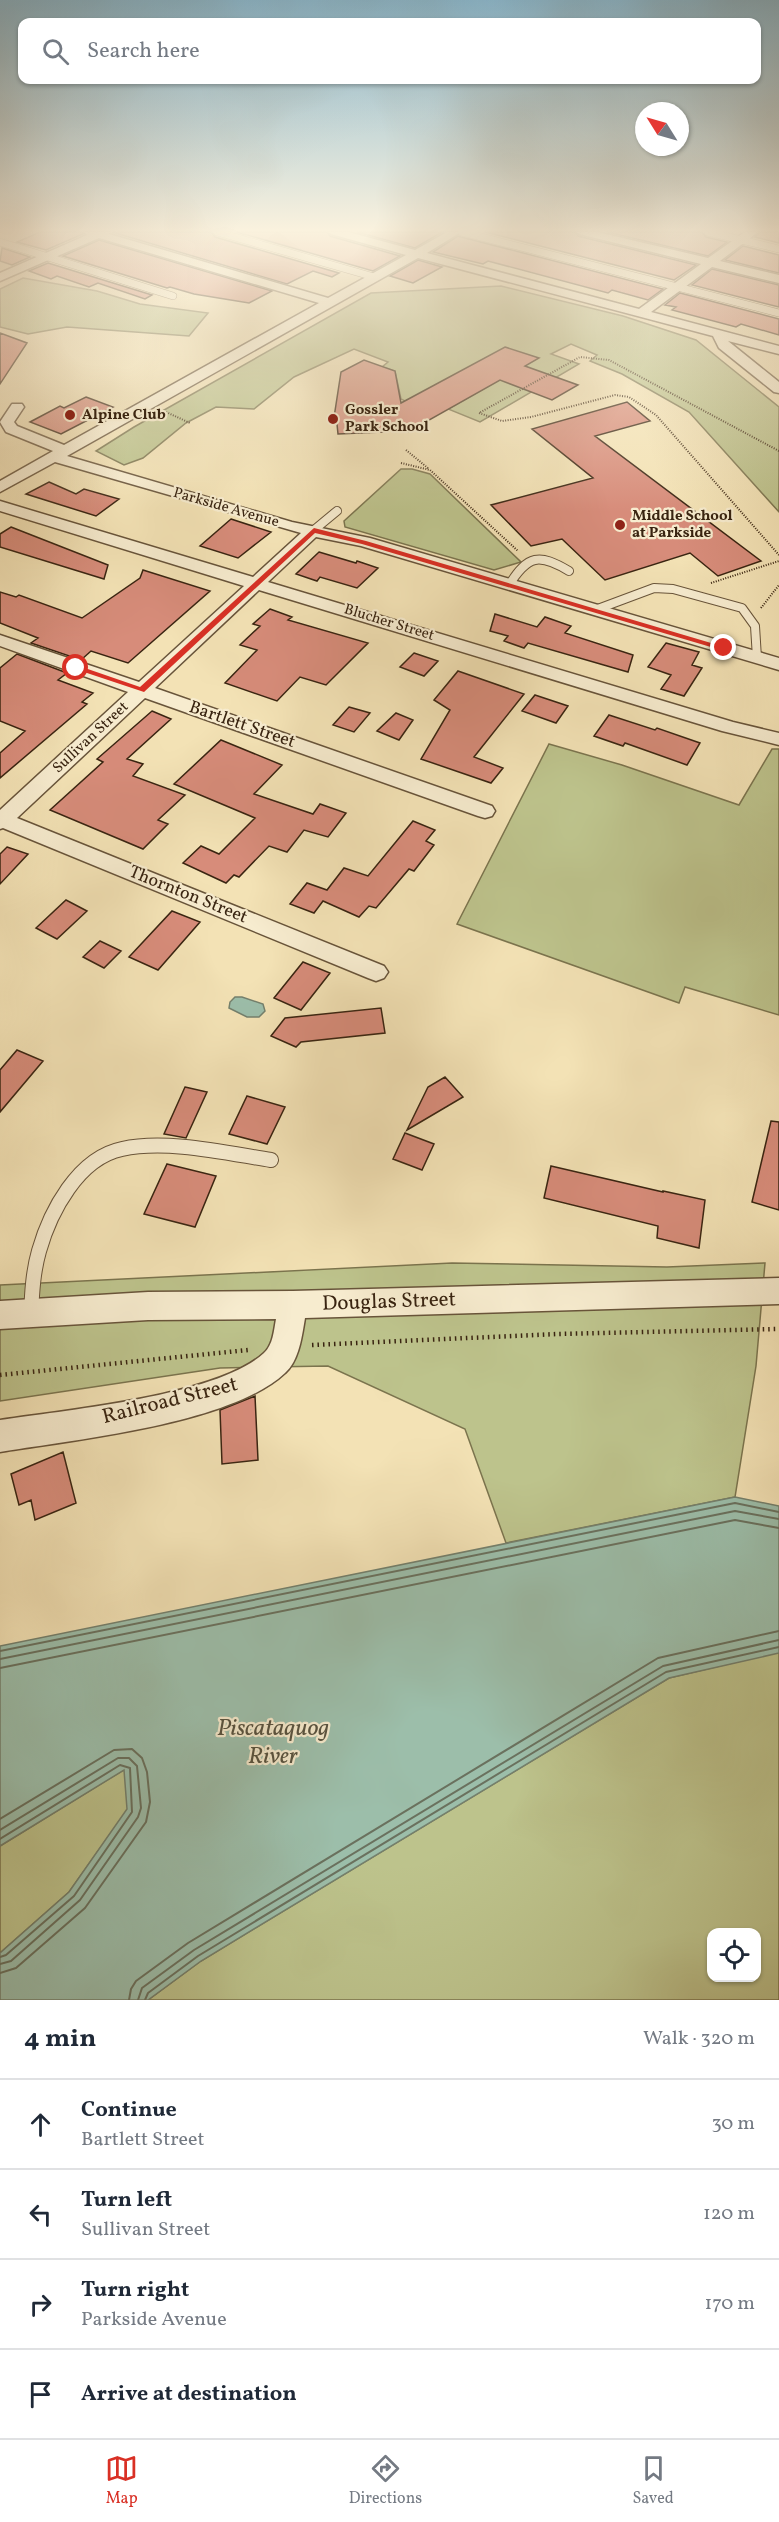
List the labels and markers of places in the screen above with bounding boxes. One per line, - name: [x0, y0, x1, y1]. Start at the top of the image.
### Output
- place label: Gossler Park School: [345, 400, 429, 438]
- place label: Alpine Club: [82, 405, 166, 426]
- marker: Alpine Club: [63, 408, 77, 422]
- marker: Gossler Park School: [326, 412, 340, 426]
- place label: Middle School at Parkside: [632, 506, 733, 544]
- marker: Middle School at Parkside: [613, 518, 627, 532]

